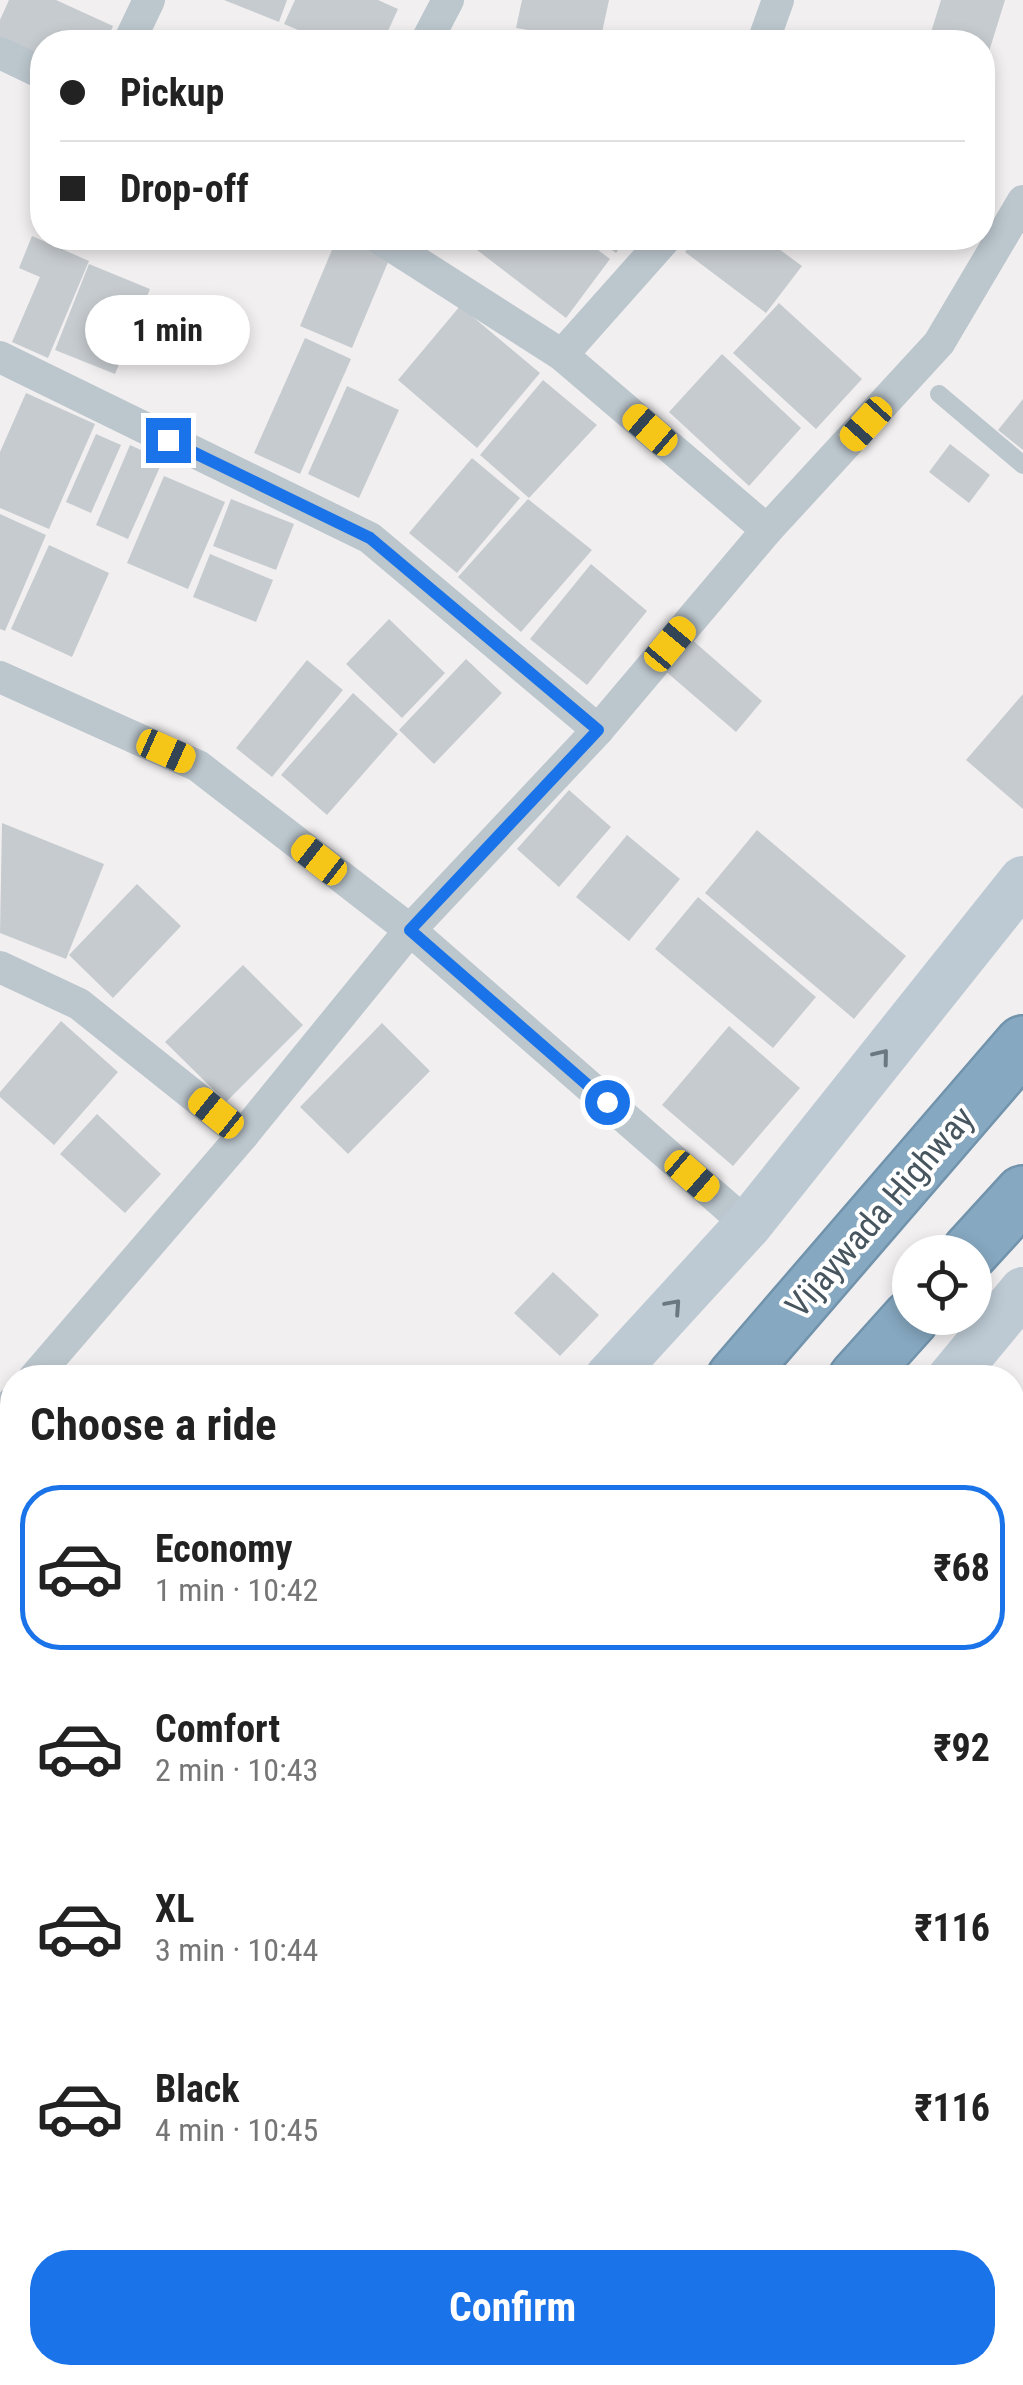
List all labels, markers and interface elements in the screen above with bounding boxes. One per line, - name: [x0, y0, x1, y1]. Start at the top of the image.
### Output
- text: Pickup: [120, 71, 224, 115]
- text: Drop-off: [120, 167, 249, 211]
- callout: 1 min: [86, 295, 250, 365]
- text: 1 min: [132, 311, 203, 349]
- car: [835, 392, 897, 456]
- car: [618, 399, 682, 461]
- route end: [146, 418, 191, 463]
- car: [639, 611, 701, 677]
- car: [132, 725, 200, 777]
- car: [286, 830, 352, 890]
- one-way arrow: [870, 1050, 888, 1068]
- route start: [585, 1080, 630, 1125]
- car: [183, 1082, 249, 1144]
- street label: Vijaywada Highway: [777, 1098, 983, 1326]
- car: [660, 1145, 724, 1207]
- map controls: [892, 1235, 992, 1335]
- button: locate: [892, 1235, 992, 1335]
- one-way arrow: [662, 1299, 680, 1317]
- text: Choose a ride: [30, 1398, 277, 1451]
- icon: car: [35, 1523, 125, 1613]
- text: Economy: [155, 1527, 292, 1571]
- text: ₹68: [934, 1546, 990, 1590]
- text: 1 min · 10:42: [155, 1571, 318, 1609]
- icon: car: [35, 1703, 125, 1793]
- text: Comfort: [155, 1707, 280, 1751]
- text: ₹92: [934, 1726, 990, 1770]
- text: 2 min · 10:43: [155, 1751, 318, 1789]
- icon: car: [35, 1883, 125, 1973]
- text: XL: [155, 1887, 194, 1931]
- text: ₹116: [914, 1906, 990, 1950]
- text: 3 min · 10:44: [155, 1931, 318, 1969]
- icon: car: [35, 2063, 125, 2153]
- text: Black: [155, 2067, 239, 2111]
- text: ₹116: [914, 2086, 990, 2130]
- text: 4 min · 10:45: [155, 2111, 318, 2149]
- button: Confirm: [30, 2250, 995, 2365]

